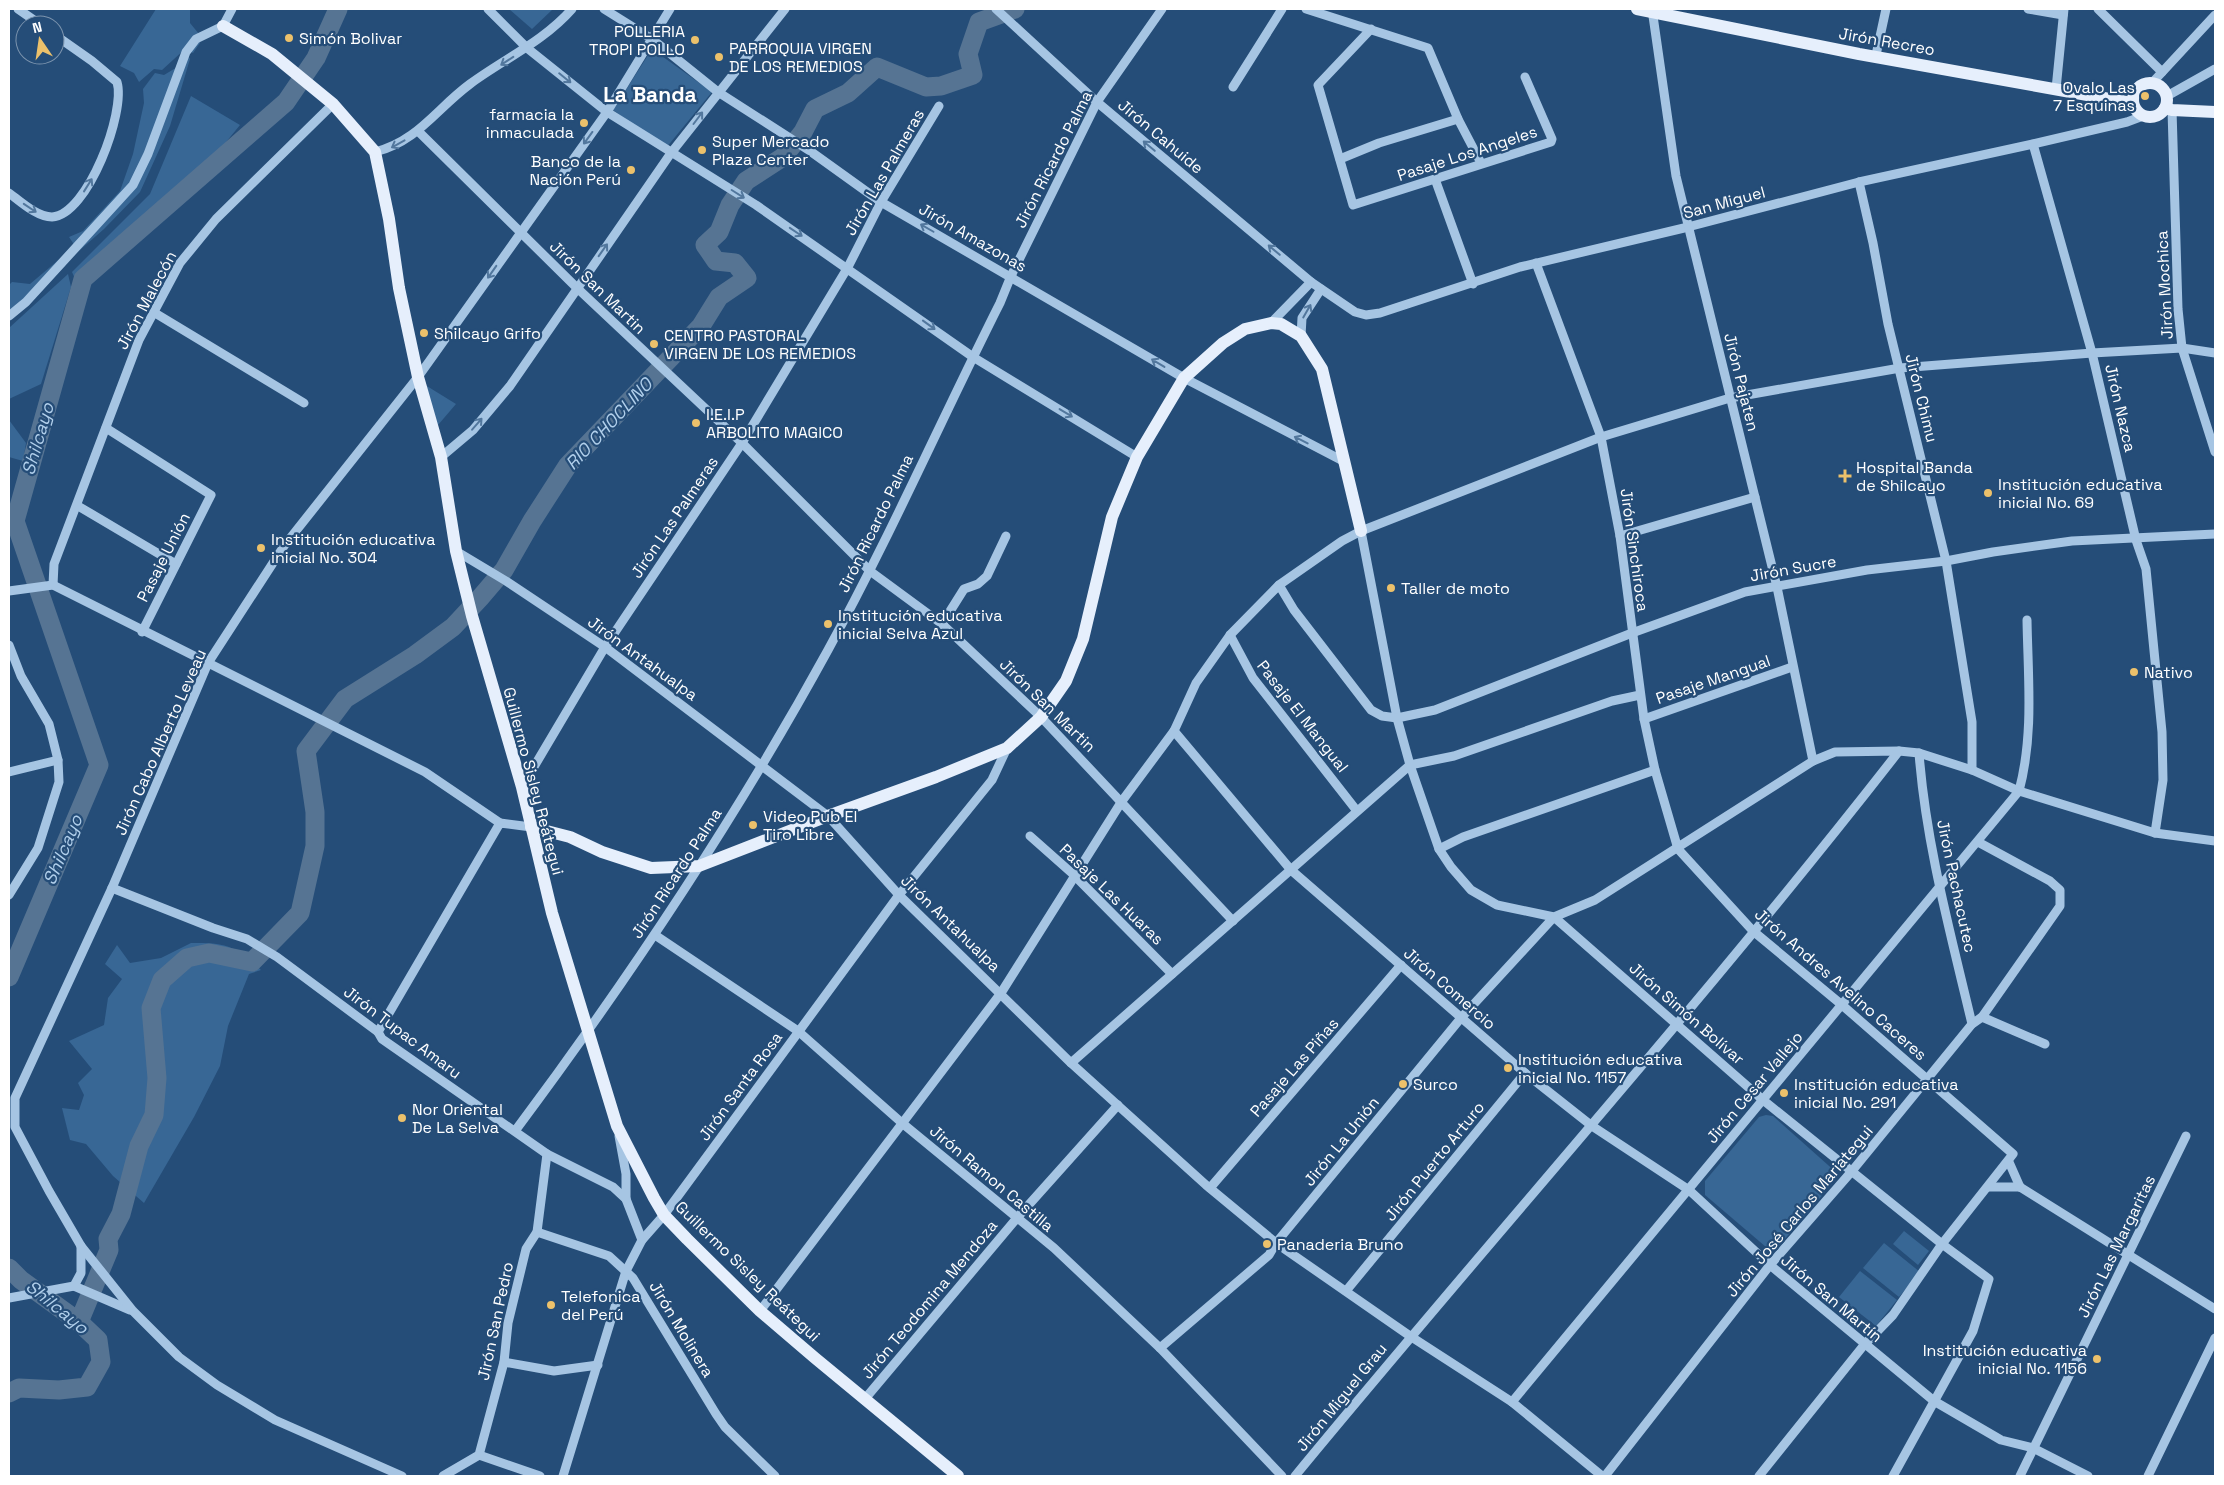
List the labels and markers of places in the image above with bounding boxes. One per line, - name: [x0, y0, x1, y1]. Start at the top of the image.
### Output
- place label: POLLERIA TROPI POLLO: [589, 21, 685, 60]
- place label: Simón Bolivar: [299, 28, 402, 49]
- marker: Simón Bolivar: [283, 32, 295, 44]
- marker: POLLERIA TROPI POLLO: [689, 34, 701, 46]
- place label: PARROQUIA VIRGEN DE LOS REMEDIOS: [729, 38, 872, 77]
- marker: PARROQUIA VIRGEN DE LOS REMEDIOS: [713, 51, 725, 63]
- place label: Ovalo Las 7 Esquinas: [2053, 77, 2135, 116]
- marker: Ovalo Las 7 Esquinas: [2139, 90, 2151, 102]
- place label: farmacia la inmaculada: [486, 104, 574, 143]
- marker: farmacia la inmaculada: [578, 117, 590, 129]
- place label: Super Mercado Plaza Center: [712, 131, 829, 170]
- marker: Super Mercado Plaza Center: [696, 144, 708, 156]
- place label: Banco de la Nación Perú: [529, 151, 621, 190]
- marker: Banco de la Nación Perú: [625, 164, 637, 176]
- place label: Shilcayo Grifo: [434, 323, 541, 344]
- place label: CENTRO PASTORAL VIRGEN DE LOS REMEDIOS: [664, 325, 856, 364]
- marker: Shilcayo Grifo: [418, 327, 430, 339]
- marker: CENTRO PASTORAL VIRGEN DE LOS REMEDIOS: [648, 338, 660, 350]
- place label: I.E.I.P ARBOLITO MAGICO: [706, 404, 843, 443]
- marker: I.E.I.P ARBOLITO MAGICO: [690, 417, 702, 429]
- place label: Hospital Banda de Shilcayo: [1856, 457, 1973, 496]
- marker: Hospital Banda de Shilcayo: [1838, 469, 1852, 483]
- place label: Institución educativa inicial No. 69: [1998, 474, 2162, 513]
- marker: Institución educativa inicial No. 69: [1982, 487, 1994, 499]
- place label: Institución educativa inicial No. 304: [271, 529, 435, 568]
- marker: Institución educativa inicial No. 304: [255, 542, 267, 554]
- place label: Taller de moto: [1401, 578, 1510, 599]
- marker: Taller de moto: [1385, 582, 1397, 594]
- place label: Institución educativa inicial Selva Azul: [838, 605, 1002, 644]
- marker: Institución educativa inicial Selva Azul: [822, 618, 834, 630]
- place label: Nativo: [2144, 662, 2193, 683]
- marker: Nativo: [2128, 666, 2140, 678]
- place label: Video Pub El Tiro Libre: [763, 806, 857, 845]
- marker: Video Pub El Tiro Libre: [747, 819, 759, 831]
- place label: Institución educativa inicial No. 1157: [1518, 1049, 1682, 1088]
- marker: Institución educativa inicial No. 1157: [1502, 1062, 1514, 1074]
- place label: Surco: [1413, 1074, 1458, 1095]
- place label: Institución educativa inicial No. 291: [1794, 1074, 1958, 1113]
- marker: Surco: [1397, 1078, 1409, 1090]
- marker: Institución educativa inicial No. 291: [1778, 1087, 1790, 1099]
- place label: Nor Oriental De La Selva: [412, 1099, 503, 1138]
- marker: Nor Oriental De La Selva: [396, 1112, 408, 1124]
- place label: Panaderia Bruno: [1277, 1234, 1404, 1255]
- marker: Panaderia Bruno: [1261, 1238, 1273, 1250]
- place label: Telefonica del Perú: [561, 1286, 640, 1325]
- marker: Telefonica del Perú: [545, 1299, 557, 1311]
- place label: Institución educativa inicial No. 1156: [1923, 1340, 2087, 1379]
- marker: Institución educativa inicial No. 1156: [2091, 1353, 2103, 1365]

